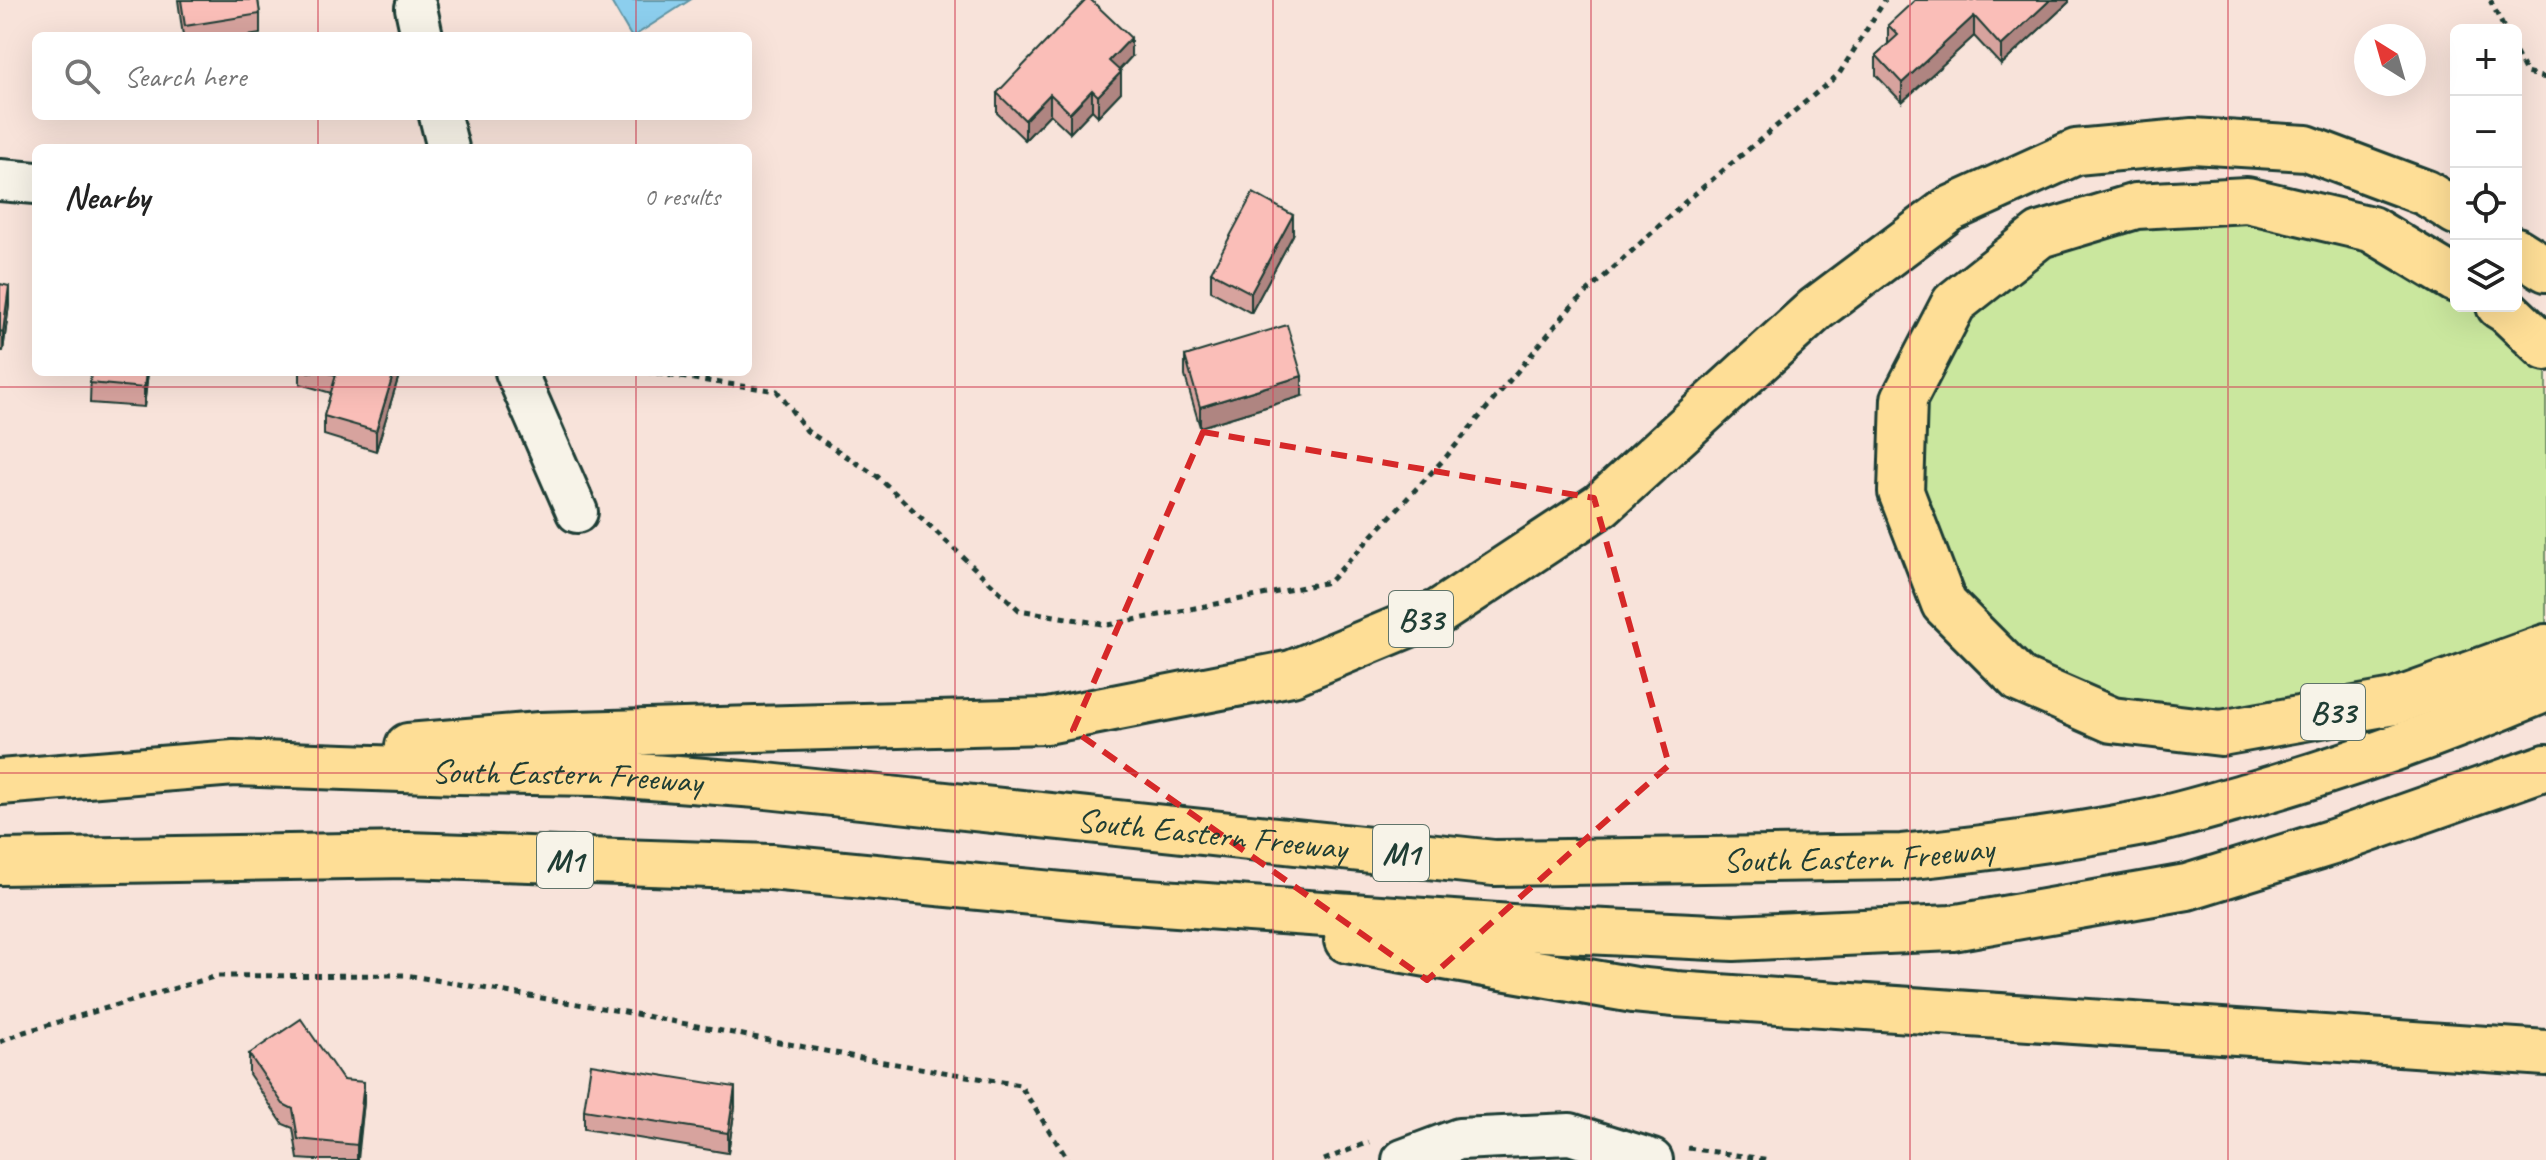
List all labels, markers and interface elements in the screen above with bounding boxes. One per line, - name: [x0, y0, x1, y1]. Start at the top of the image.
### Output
- north arrow: [2354, 24, 2426, 96]
- map controls: [2450, 24, 2522, 312]
- button: +: [2450, 24, 2522, 96]
- search box: [32, 32, 752, 120]
- icon: search: [60, 54, 104, 98]
- text: Search here: [124, 57, 246, 95]
- button: −: [2450, 96, 2522, 168]
- button: locate: [2450, 168, 2522, 240]
- text: Nearby: [64, 175, 150, 218]
- text: 0 results: [644, 180, 720, 213]
- button: layers: [2450, 240, 2522, 312]
- road number: B33: [1389, 591, 1453, 647]
- road number: B33: [2301, 684, 2365, 740]
- street label: South Eastern Freeway: [431, 749, 707, 803]
- street label: South Eastern Freeway: [1075, 798, 1352, 870]
- road number: M1: [1373, 825, 1429, 881]
- street label: South Eastern Freeway: [1723, 825, 1999, 882]
- road number: M1: [537, 832, 593, 888]

